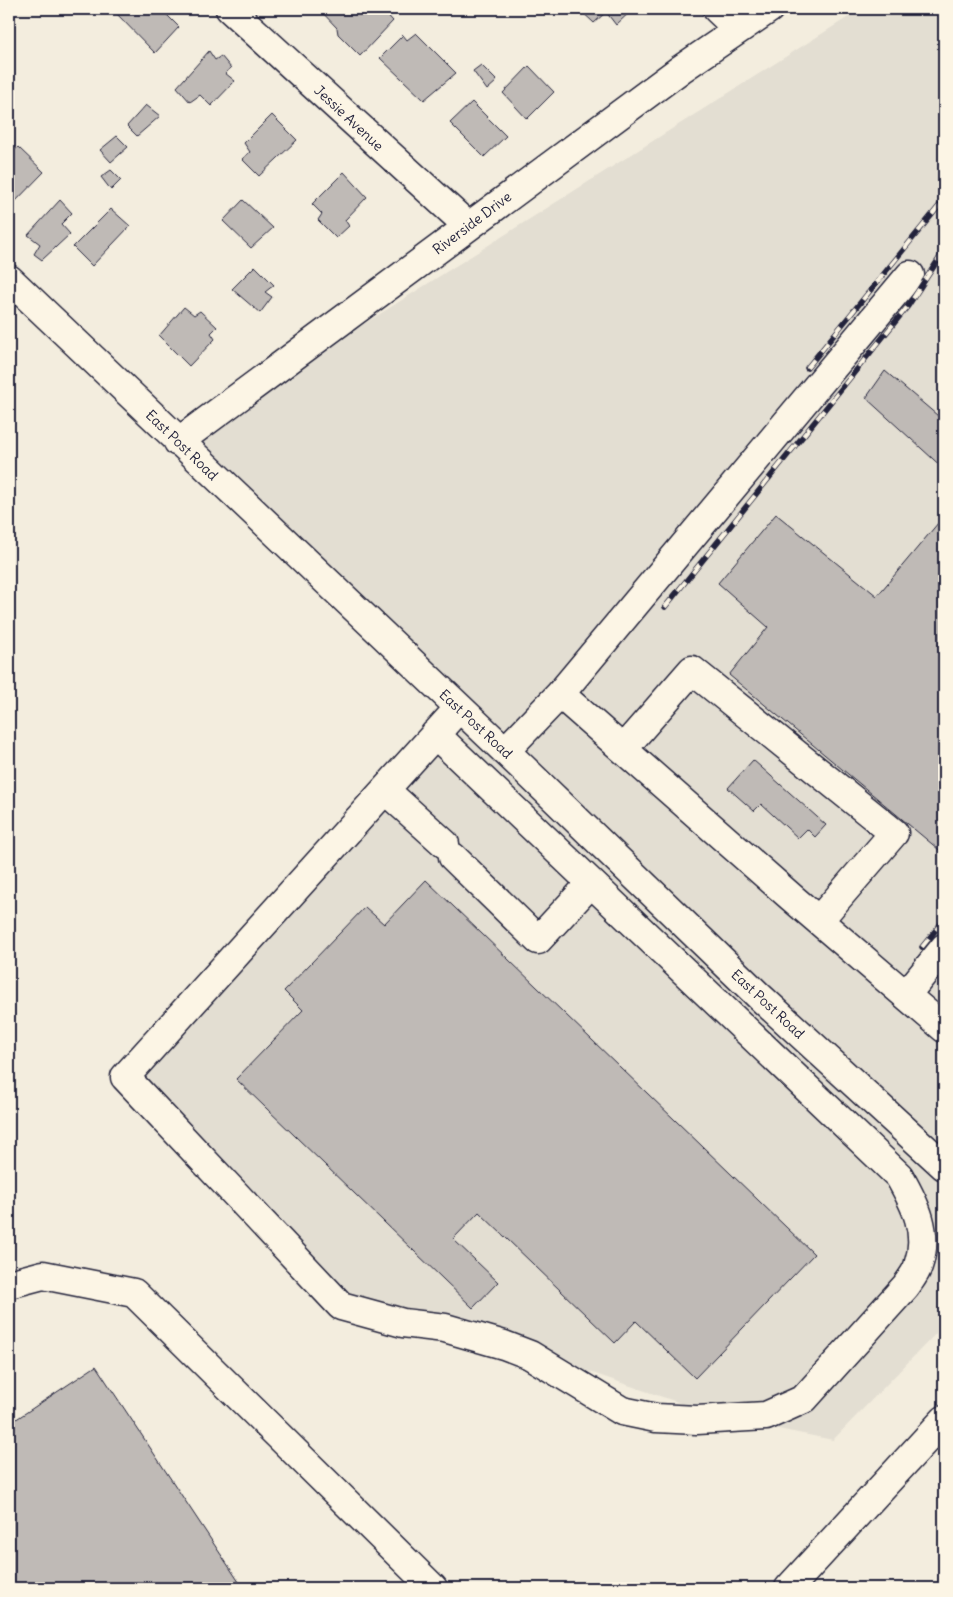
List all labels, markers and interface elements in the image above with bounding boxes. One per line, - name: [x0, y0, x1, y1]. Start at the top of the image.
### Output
- street label: Jessie Avenue: [311, 81, 387, 155]
- street label: Riverside Drive: [429, 188, 515, 258]
- street label: East Post Road: [142, 406, 222, 484]
- street label: East Post Road: [436, 685, 516, 763]
- street label: East Post Road: [728, 965, 808, 1043]

